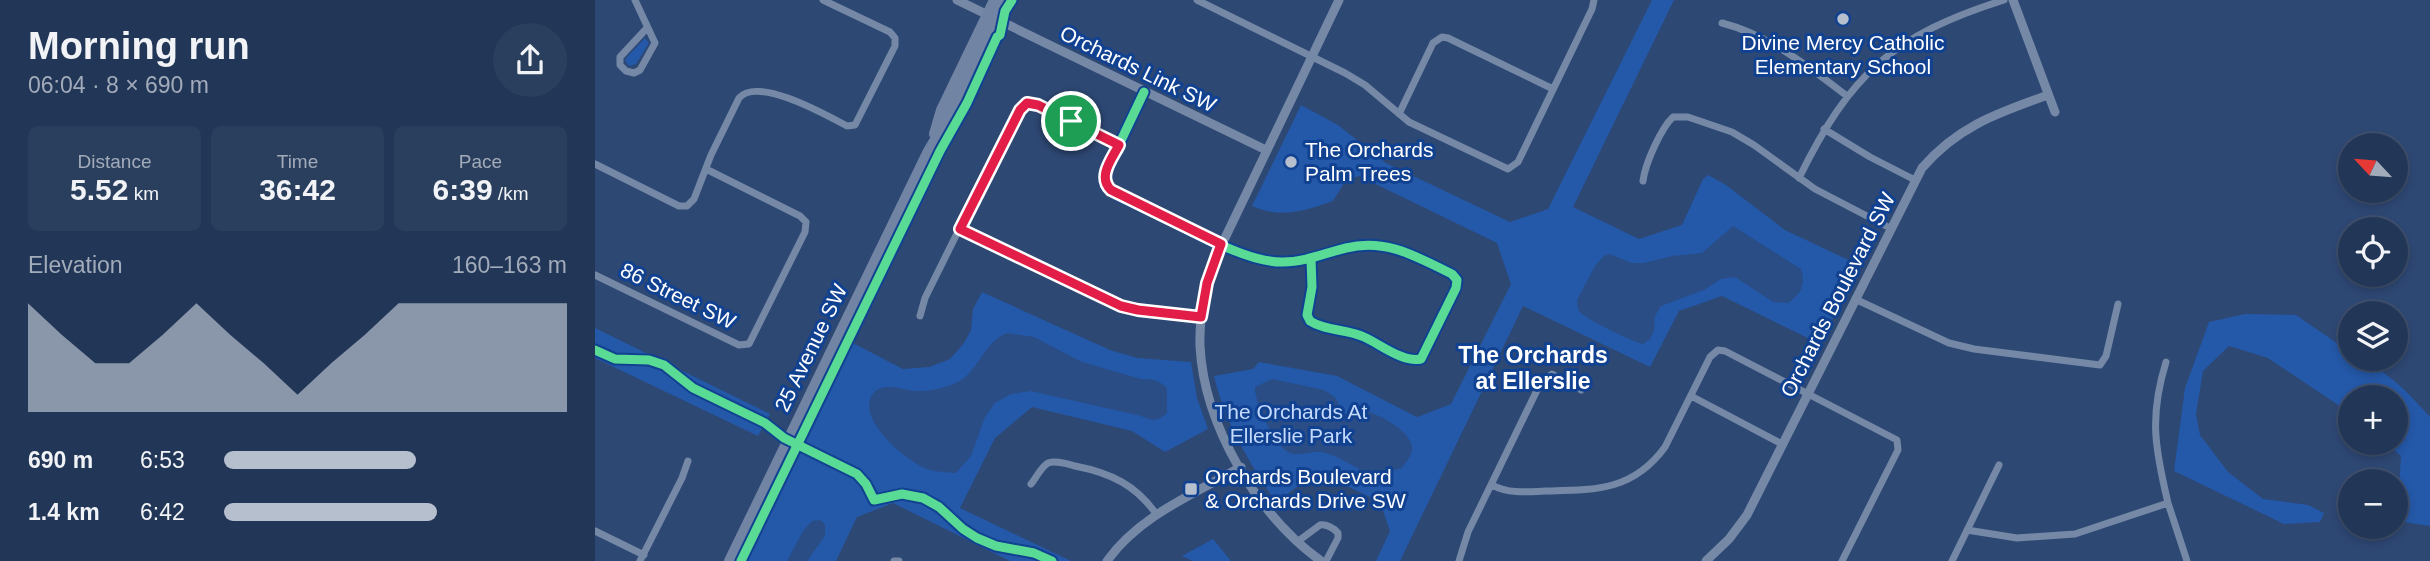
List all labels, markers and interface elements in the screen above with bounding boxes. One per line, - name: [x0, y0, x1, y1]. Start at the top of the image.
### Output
- marker: Divine Mercy Catholic Elementary School: [1835, 11, 1851, 27]
- street label: Orchards Link SW: [1057, 21, 1220, 116]
- button: share: [493, 23, 567, 97]
- text: Morning run: [28, 25, 250, 67]
- place label: Divine Mercy Catholic Elementary School: [1741, 31, 1945, 78]
- text: 06:04 · 8 × 690 m: [28, 72, 209, 98]
- pin: [1041, 91, 1101, 151]
- icon: arrive: [1052, 102, 1090, 140]
- north arrow: [2338, 133, 2408, 203]
- map controls: [2338, 133, 2408, 539]
- place label: The Orchards Palm Trees: [1305, 138, 1433, 185]
- text: Distance: [78, 151, 151, 172]
- text: Time: [277, 151, 318, 172]
- text: Pace: [459, 151, 502, 172]
- marker: The Orchards Palm Trees: [1283, 154, 1299, 170]
- text: 5.52: [70, 173, 128, 206]
- text: 36:42: [259, 173, 336, 206]
- text: 6:39: [433, 173, 493, 206]
- text: km: [128, 183, 159, 204]
- text: /km: [493, 183, 528, 204]
- street label: Orchards Boulevard SW: [1776, 189, 1899, 401]
- button: locate: [2338, 217, 2408, 287]
- text: Elevation: [28, 252, 123, 278]
- text: 160–163 m: [452, 252, 567, 278]
- street label: 86 Street SW: [617, 258, 740, 333]
- street label: 25 Avenue SW: [770, 280, 851, 415]
- button: layers: [2338, 301, 2408, 371]
- district label: The Orchards at Ellerslie: [1458, 342, 1608, 394]
- button: +: [2338, 385, 2408, 455]
- park label: The Orchards At Ellerslie Park: [1215, 400, 1368, 447]
- text: 690 m: [28, 447, 93, 473]
- text: 6:53: [140, 447, 185, 473]
- place label: Orchards Boulevard & Orchards Drive SW: [1205, 465, 1406, 512]
- button: −: [2338, 469, 2408, 539]
- marker: Orchards Boulevard & Orchards Drive SW: [1183, 481, 1199, 497]
- text: 1.4 km: [28, 499, 100, 525]
- text: 6:42: [140, 499, 185, 525]

